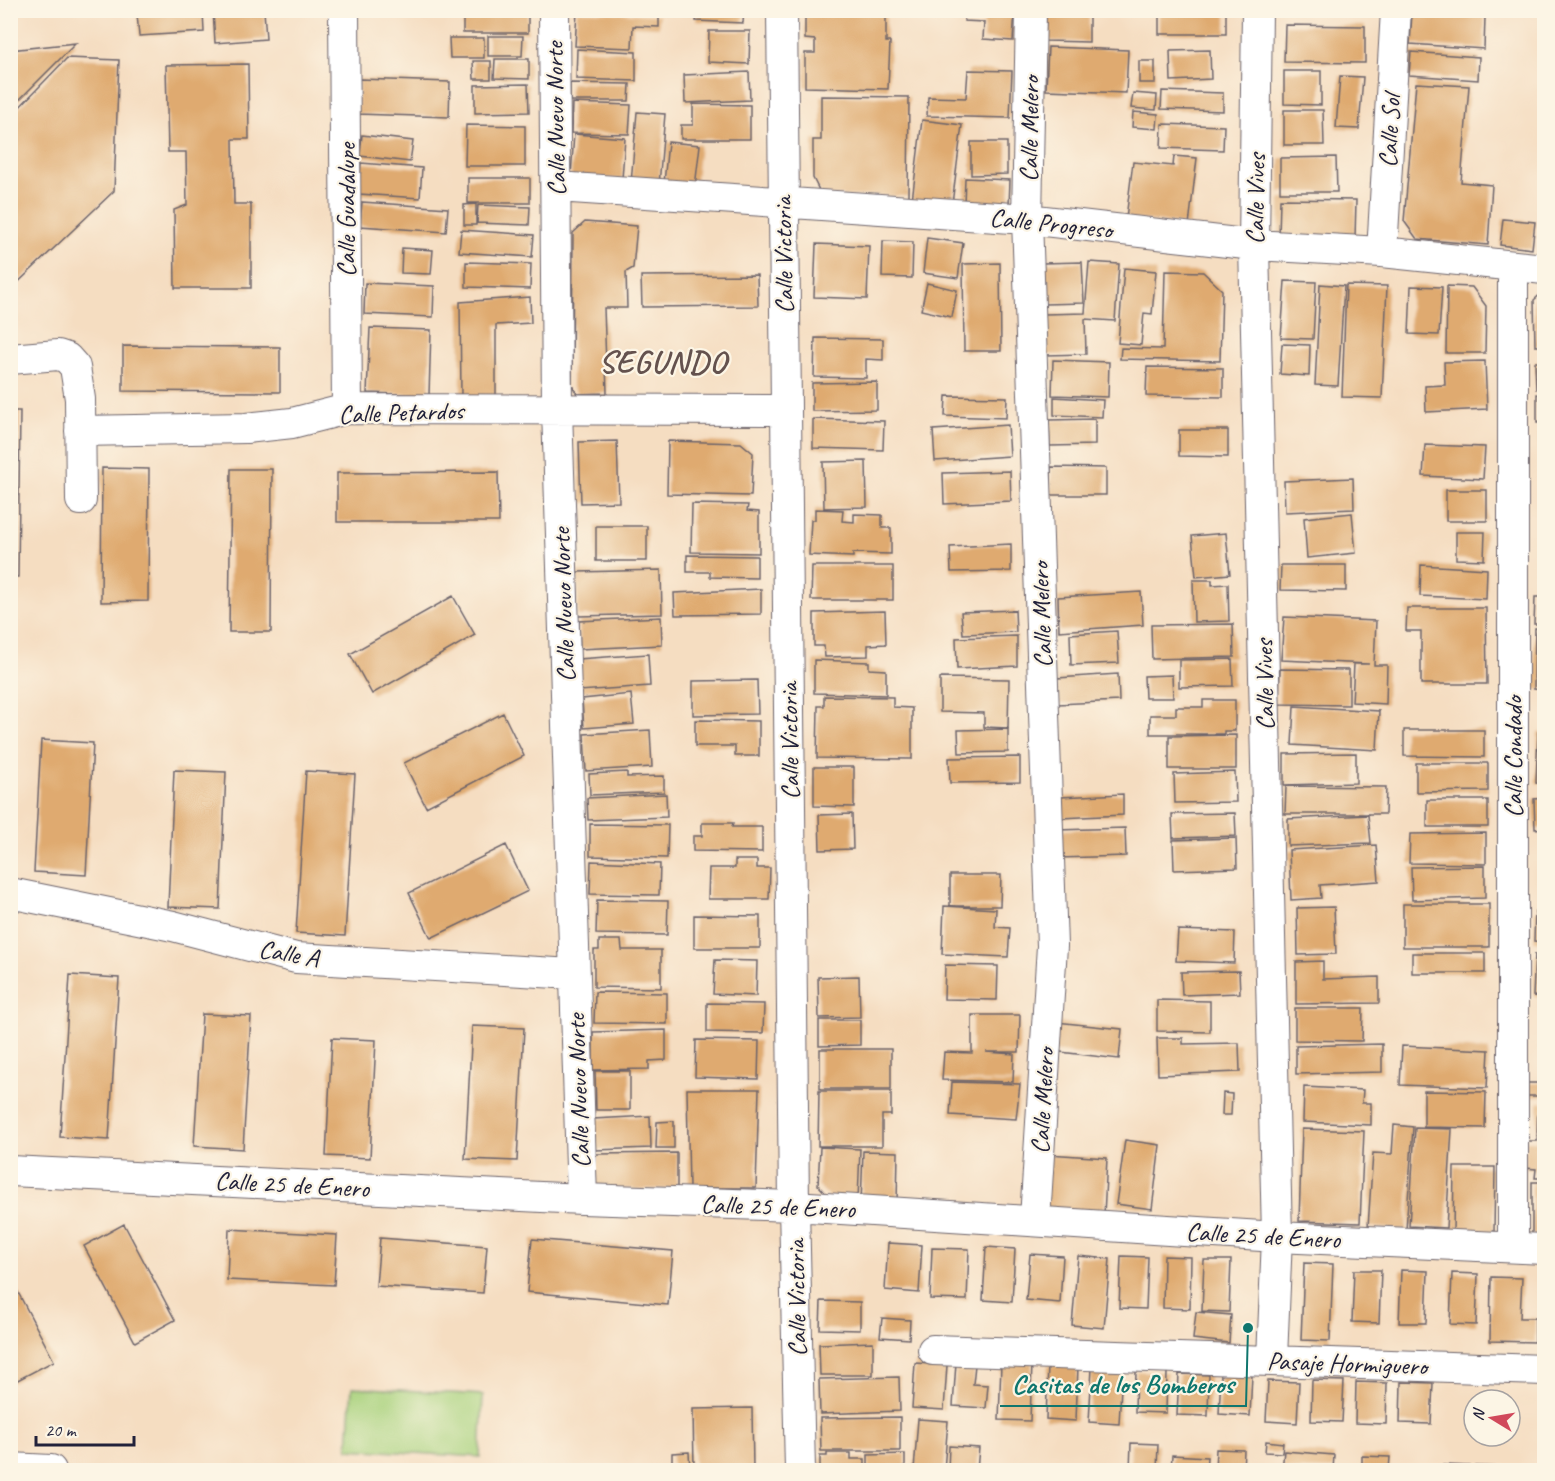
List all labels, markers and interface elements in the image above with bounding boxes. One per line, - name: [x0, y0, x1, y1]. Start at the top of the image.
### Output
- street label: Calle Nuevo Norte: [538, 39, 573, 196]
- street label: Calle Melero: [1012, 73, 1047, 182]
- street label: Calle Sol: [1371, 89, 1408, 169]
- street label: Calle Guadalupe: [330, 140, 363, 277]
- street label: Calle Vives: [1238, 151, 1273, 245]
- street label: Calle Victoria: [766, 194, 801, 314]
- street label: Calle Progreso: [988, 201, 1117, 247]
- district label: SEGUNDO: [599, 341, 730, 382]
- street label: Calle Petardos: [338, 394, 466, 431]
- street label: Calle Nuevo Norte: [544, 525, 583, 683]
- street label: Calle Melero: [1023, 559, 1060, 668]
- street label: Calle Vives: [1247, 637, 1282, 731]
- street label: Calle Victoria: [772, 680, 807, 800]
- street label: Calle Condado: [1497, 693, 1530, 818]
- street label: Calle A: [256, 932, 323, 975]
- street label: Calle Nuevo Norte: [559, 1011, 598, 1169]
- street label: Calle Melero: [1023, 1045, 1062, 1155]
- street label: Calle 25 de Enero: [214, 1164, 372, 1205]
- street label: Calle 25 de Enero: [700, 1187, 857, 1226]
- street label: Calle 25 de Enero: [1185, 1215, 1343, 1256]
- street label: Calle Victoria: [779, 1237, 814, 1357]
- street label: Pasaje Hormiguero: [1266, 1344, 1430, 1383]
- callout: Casitas de los Bomberos: [1000, 1361, 1246, 1406]
- text: Casitas de los Bomberos: [1012, 1367, 1237, 1401]
- north arrow: [1462, 1388, 1522, 1448]
- text: N: [1467, 1406, 1490, 1422]
- scale bar: [36, 1409, 134, 1447]
- text: 20 m: [45, 1419, 78, 1441]

